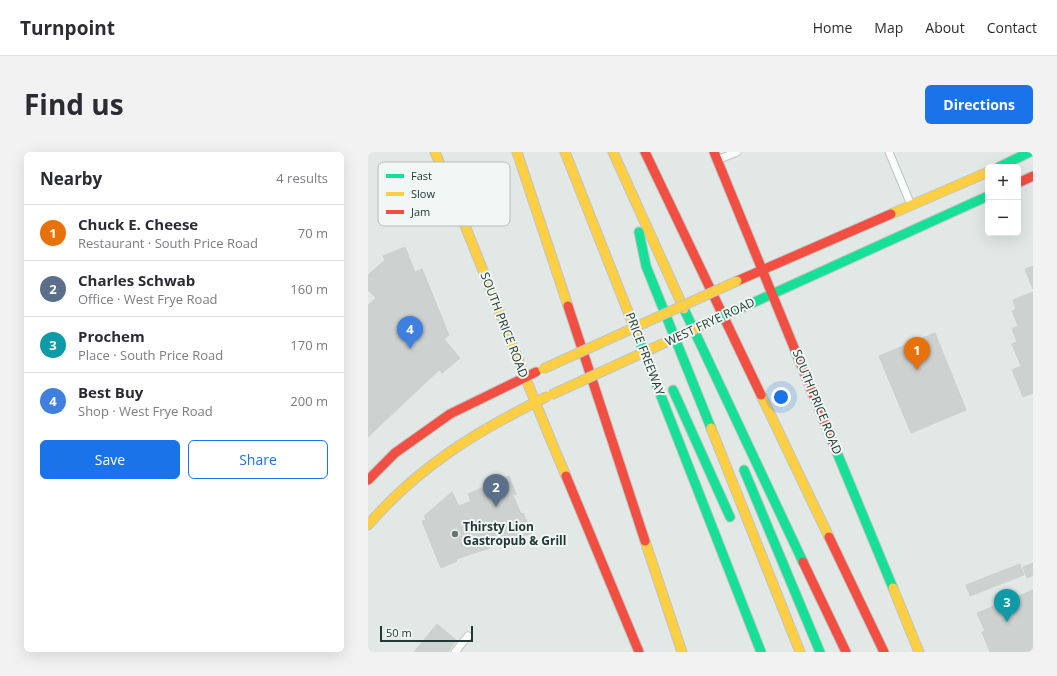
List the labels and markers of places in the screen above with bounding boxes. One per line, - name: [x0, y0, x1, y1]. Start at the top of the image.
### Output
- pin: 4: [397, 316, 423, 349]
- pin: 1: [904, 337, 930, 370]
- pin: 2: [483, 474, 509, 507]
- place label: Thirsty Lion Gastropub & Grill: [463, 518, 566, 549]
- marker: Thirsty Lion Gastropub & Grill: [450, 529, 460, 539]
- pin: 3: [994, 589, 1020, 622]

